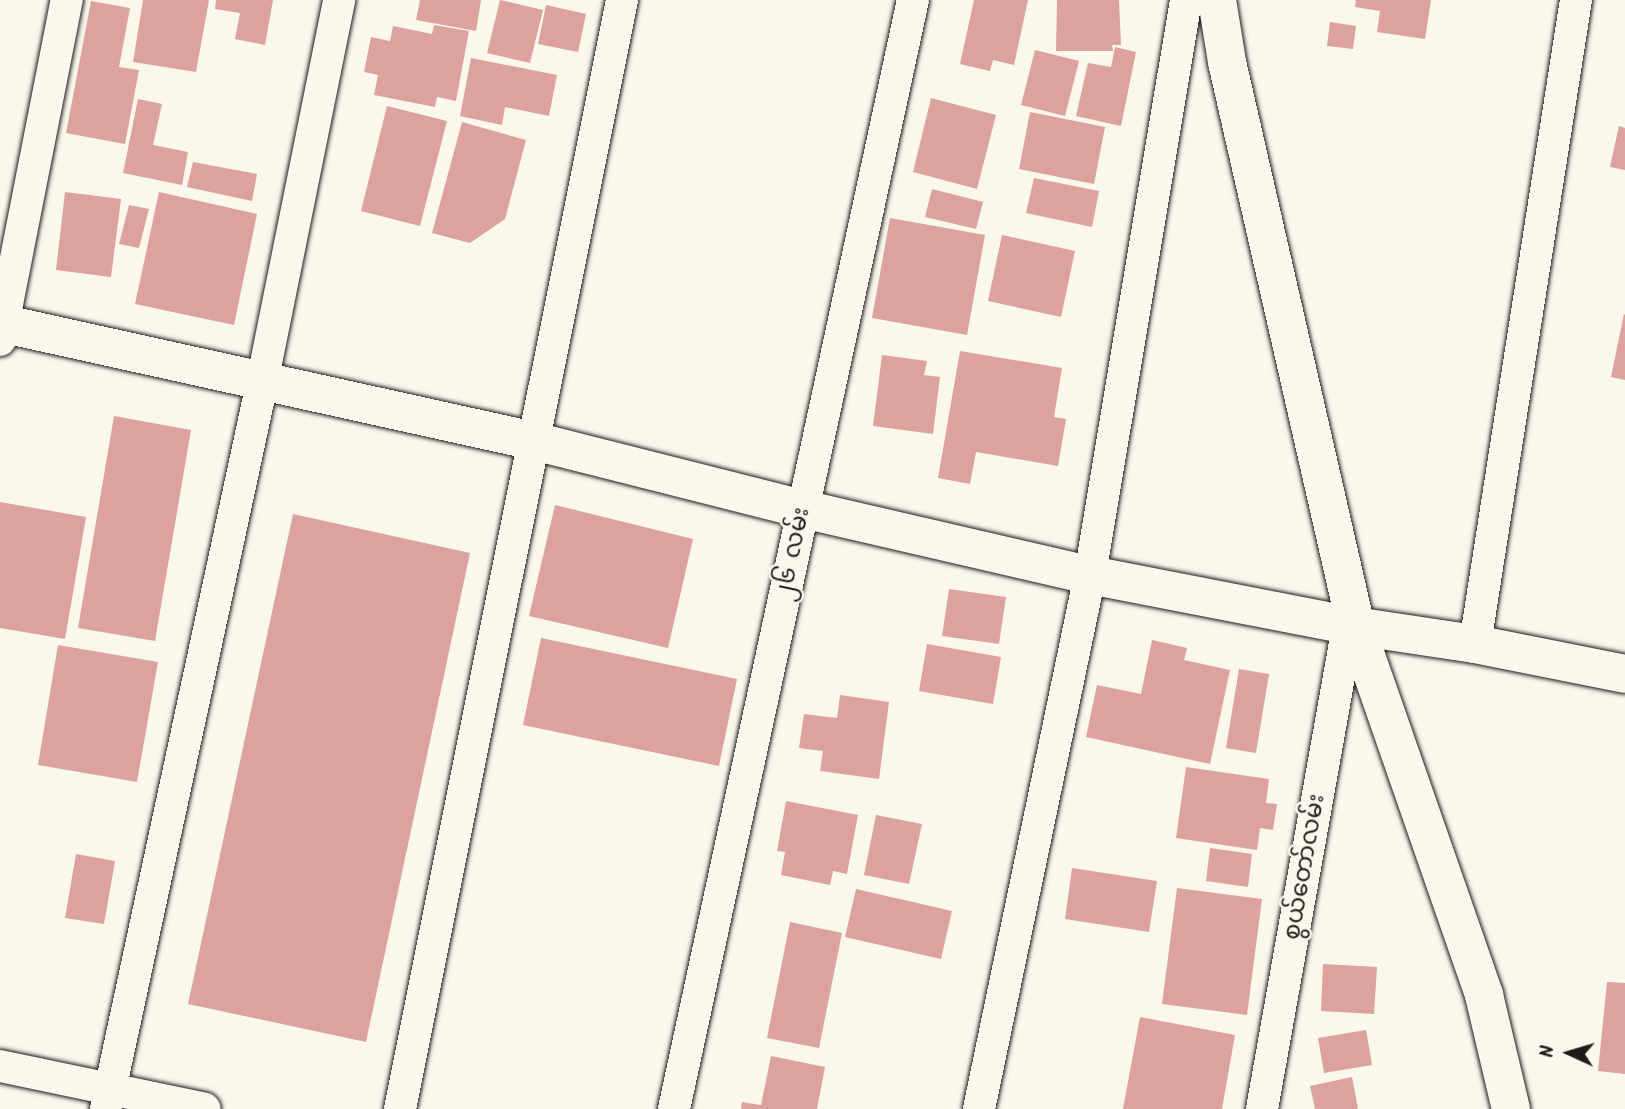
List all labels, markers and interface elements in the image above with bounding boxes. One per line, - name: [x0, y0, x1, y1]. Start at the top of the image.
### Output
- street label: ၂၆ လမ်း: [769, 505, 817, 603]
- street label: စွယ်တော်လမ်း: [1278, 792, 1332, 942]
- north arrow: [1534, 1018, 1604, 1088]
- text: N: [1533, 1045, 1563, 1059]

